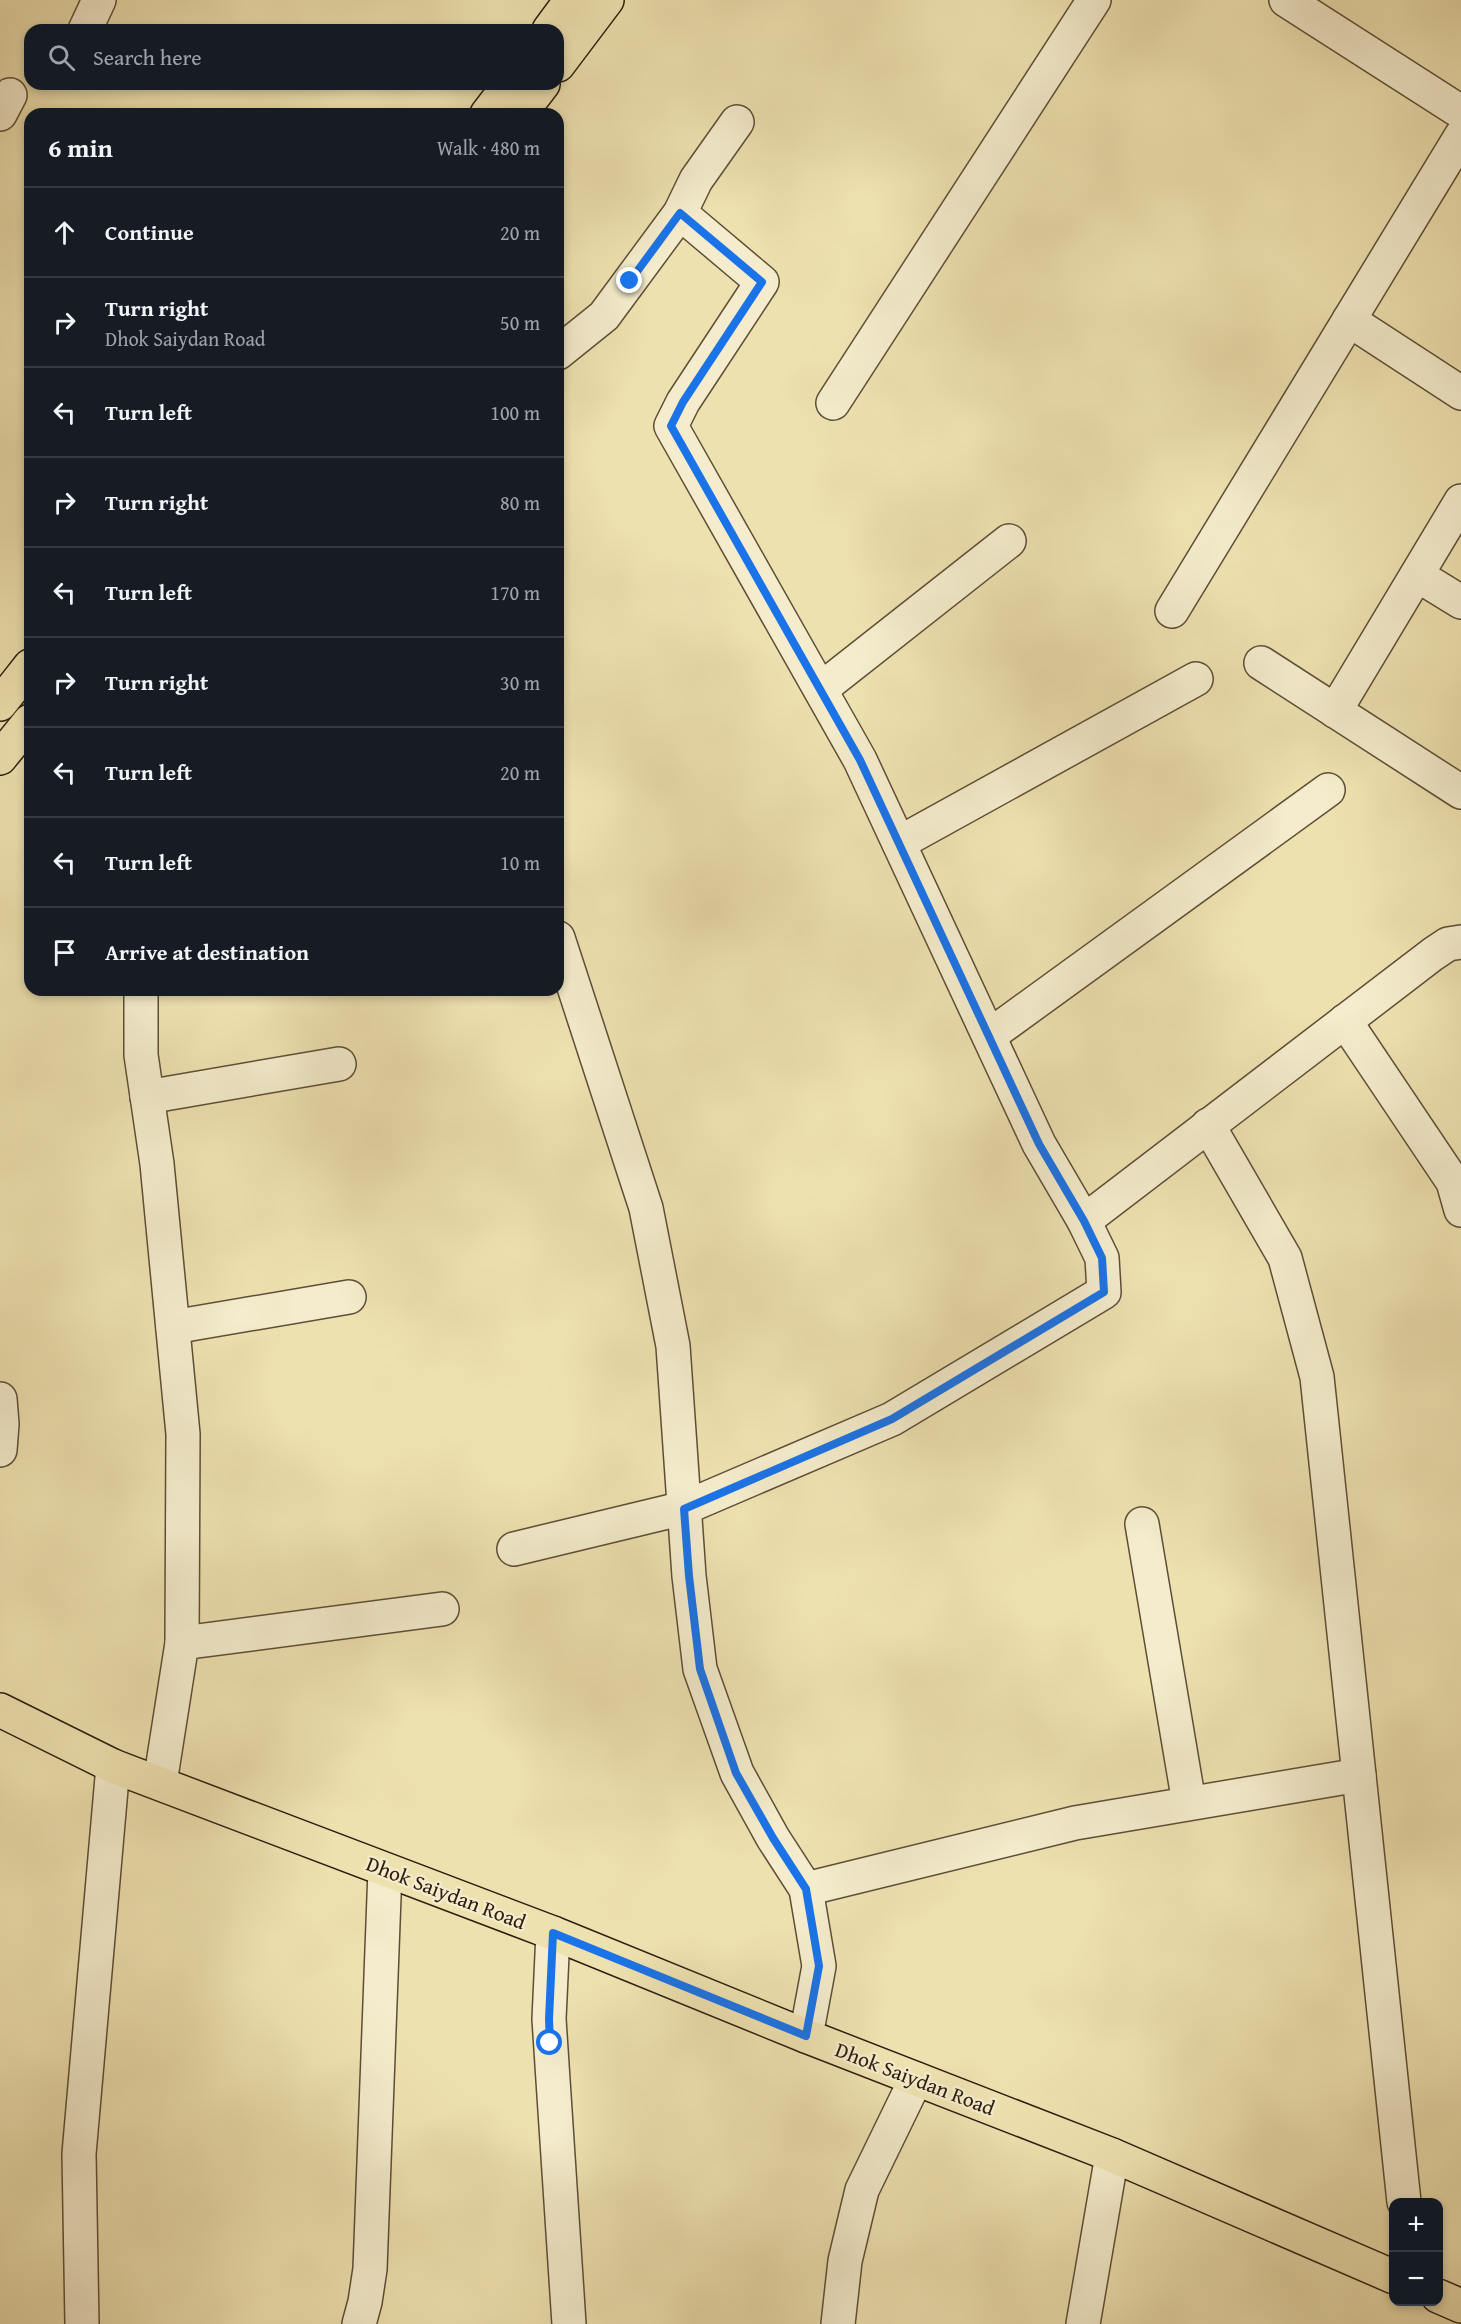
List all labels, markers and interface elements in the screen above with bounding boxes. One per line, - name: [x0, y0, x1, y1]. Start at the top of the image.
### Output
- search box: [24, 24, 564, 90]
- icon: search: [45, 41, 78, 74]
- text: Search here: [93, 41, 202, 73]
- text: 6 min: [48, 128, 113, 167]
- text: Walk · 480 m: [437, 133, 540, 162]
- icon: ahead: [48, 216, 81, 249]
- text: Continue: [105, 216, 194, 248]
- text: 20 m: [500, 218, 540, 247]
- route end: [616, 267, 642, 293]
- text: Turn right: [105, 292, 208, 324]
- icon: right: [48, 306, 81, 339]
- text: 50 m: [500, 308, 540, 337]
- text: Dhok Saiydan Road: [105, 324, 266, 353]
- icon: left: [48, 396, 81, 429]
- text: Turn left: [105, 396, 192, 428]
- text: 100 m: [490, 398, 540, 427]
- icon: right: [48, 486, 81, 519]
- text: Turn right: [105, 486, 208, 518]
- text: 80 m: [500, 488, 540, 517]
- icon: left: [48, 576, 81, 609]
- text: Turn left: [105, 576, 192, 608]
- text: 170 m: [490, 578, 540, 607]
- icon: right: [48, 666, 81, 699]
- text: Turn right: [105, 666, 208, 698]
- text: 30 m: [500, 668, 540, 697]
- icon: left: [48, 756, 81, 789]
- text: Turn left: [105, 756, 192, 788]
- text: 20 m: [500, 758, 540, 787]
- icon: left: [48, 846, 81, 879]
- text: Turn left: [105, 846, 192, 878]
- text: 10 m: [500, 848, 540, 877]
- icon: arrive: [48, 936, 81, 969]
- text: Arrive at destination: [105, 936, 309, 968]
- street label: Dhok Saiydan Road: [362, 1848, 531, 1937]
- route start: [536, 2029, 562, 2055]
- street label: Dhok Saiydan Road: [831, 2034, 1000, 2123]
- map controls: [1389, 2198, 1443, 2306]
- button: +: [1389, 2198, 1443, 2252]
- button: −: [1389, 2252, 1443, 2306]

